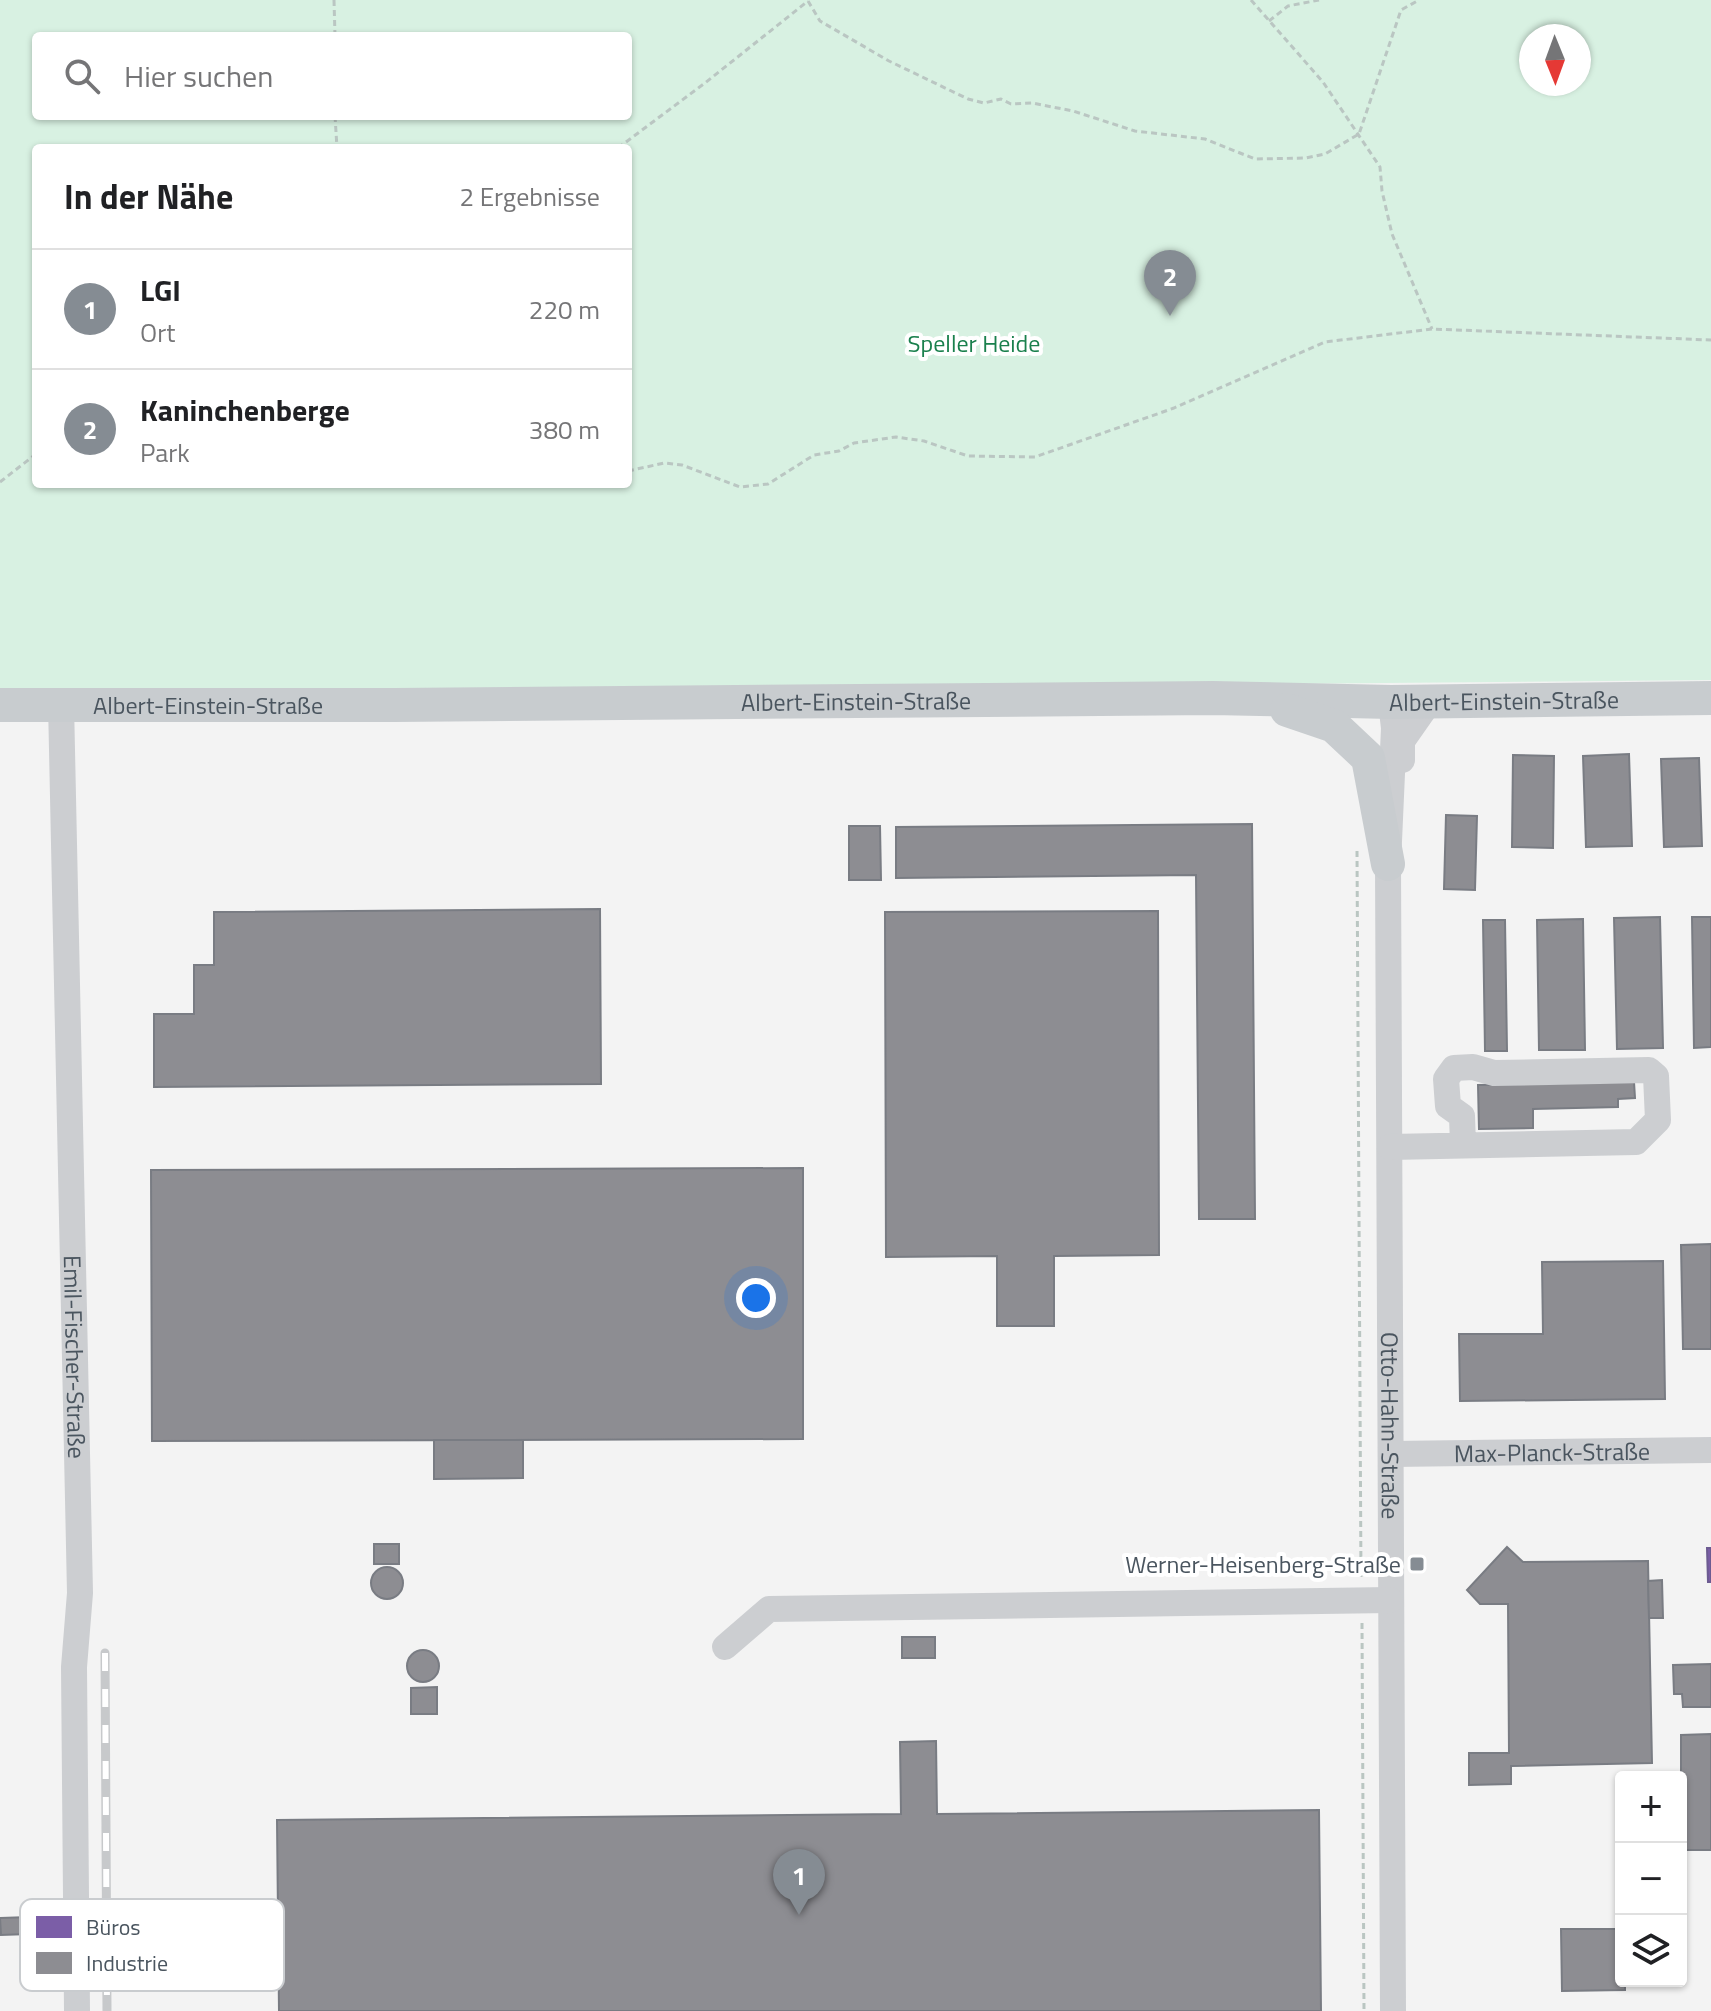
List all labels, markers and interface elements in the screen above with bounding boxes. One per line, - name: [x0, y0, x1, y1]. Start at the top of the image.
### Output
- north arrow: [1519, 24, 1591, 96]
- search box: [32, 32, 632, 120]
- text: Hier suchen: [124, 53, 273, 99]
- icon: search: [60, 54, 104, 98]
- text: In der Nähe: [64, 170, 233, 222]
- text: 2 Ergebnisse: [459, 177, 600, 216]
- pin: 2: [1144, 250, 1196, 316]
- text: LGI: [140, 267, 181, 313]
- text: 1: [83, 290, 97, 329]
- text: 220 m: [529, 290, 600, 329]
- text: Ort: [140, 313, 175, 352]
- park label: Speller Heide: [908, 325, 1040, 361]
- text: Kaninchenberge: [140, 387, 350, 433]
- text: 2: [83, 410, 97, 449]
- text: 380 m: [529, 410, 600, 449]
- text: Park: [140, 433, 190, 472]
- street label: Albert-Einstein-Straße: [1389, 681, 1619, 720]
- street label: Albert-Einstein-Straße: [741, 682, 971, 720]
- street label: Albert-Einstein-Straße: [93, 687, 323, 723]
- street label: Emil-Fischer-Straße: [55, 1255, 95, 1459]
- your location: [736, 1278, 776, 1318]
- street label: Otto-Hahn-Straße: [1372, 1332, 1409, 1519]
- street label: Max-Planck-Straße: [1454, 1433, 1650, 1471]
- place label: Werner-Heisenberg-Straße: [1125, 1546, 1401, 1582]
- marker: Werner-Heisenberg-Straße: [1408, 1555, 1426, 1573]
- map controls: [1615, 1771, 1687, 1987]
- button: +: [1615, 1771, 1687, 1843]
- button: −: [1615, 1843, 1687, 1915]
- pin: 1: [773, 1849, 825, 1915]
- legend: [20, 1899, 284, 1991]
- text: Büros: [86, 1910, 140, 1944]
- button: layers: [1615, 1915, 1687, 1987]
- text: Industrie: [86, 1946, 168, 1980]

